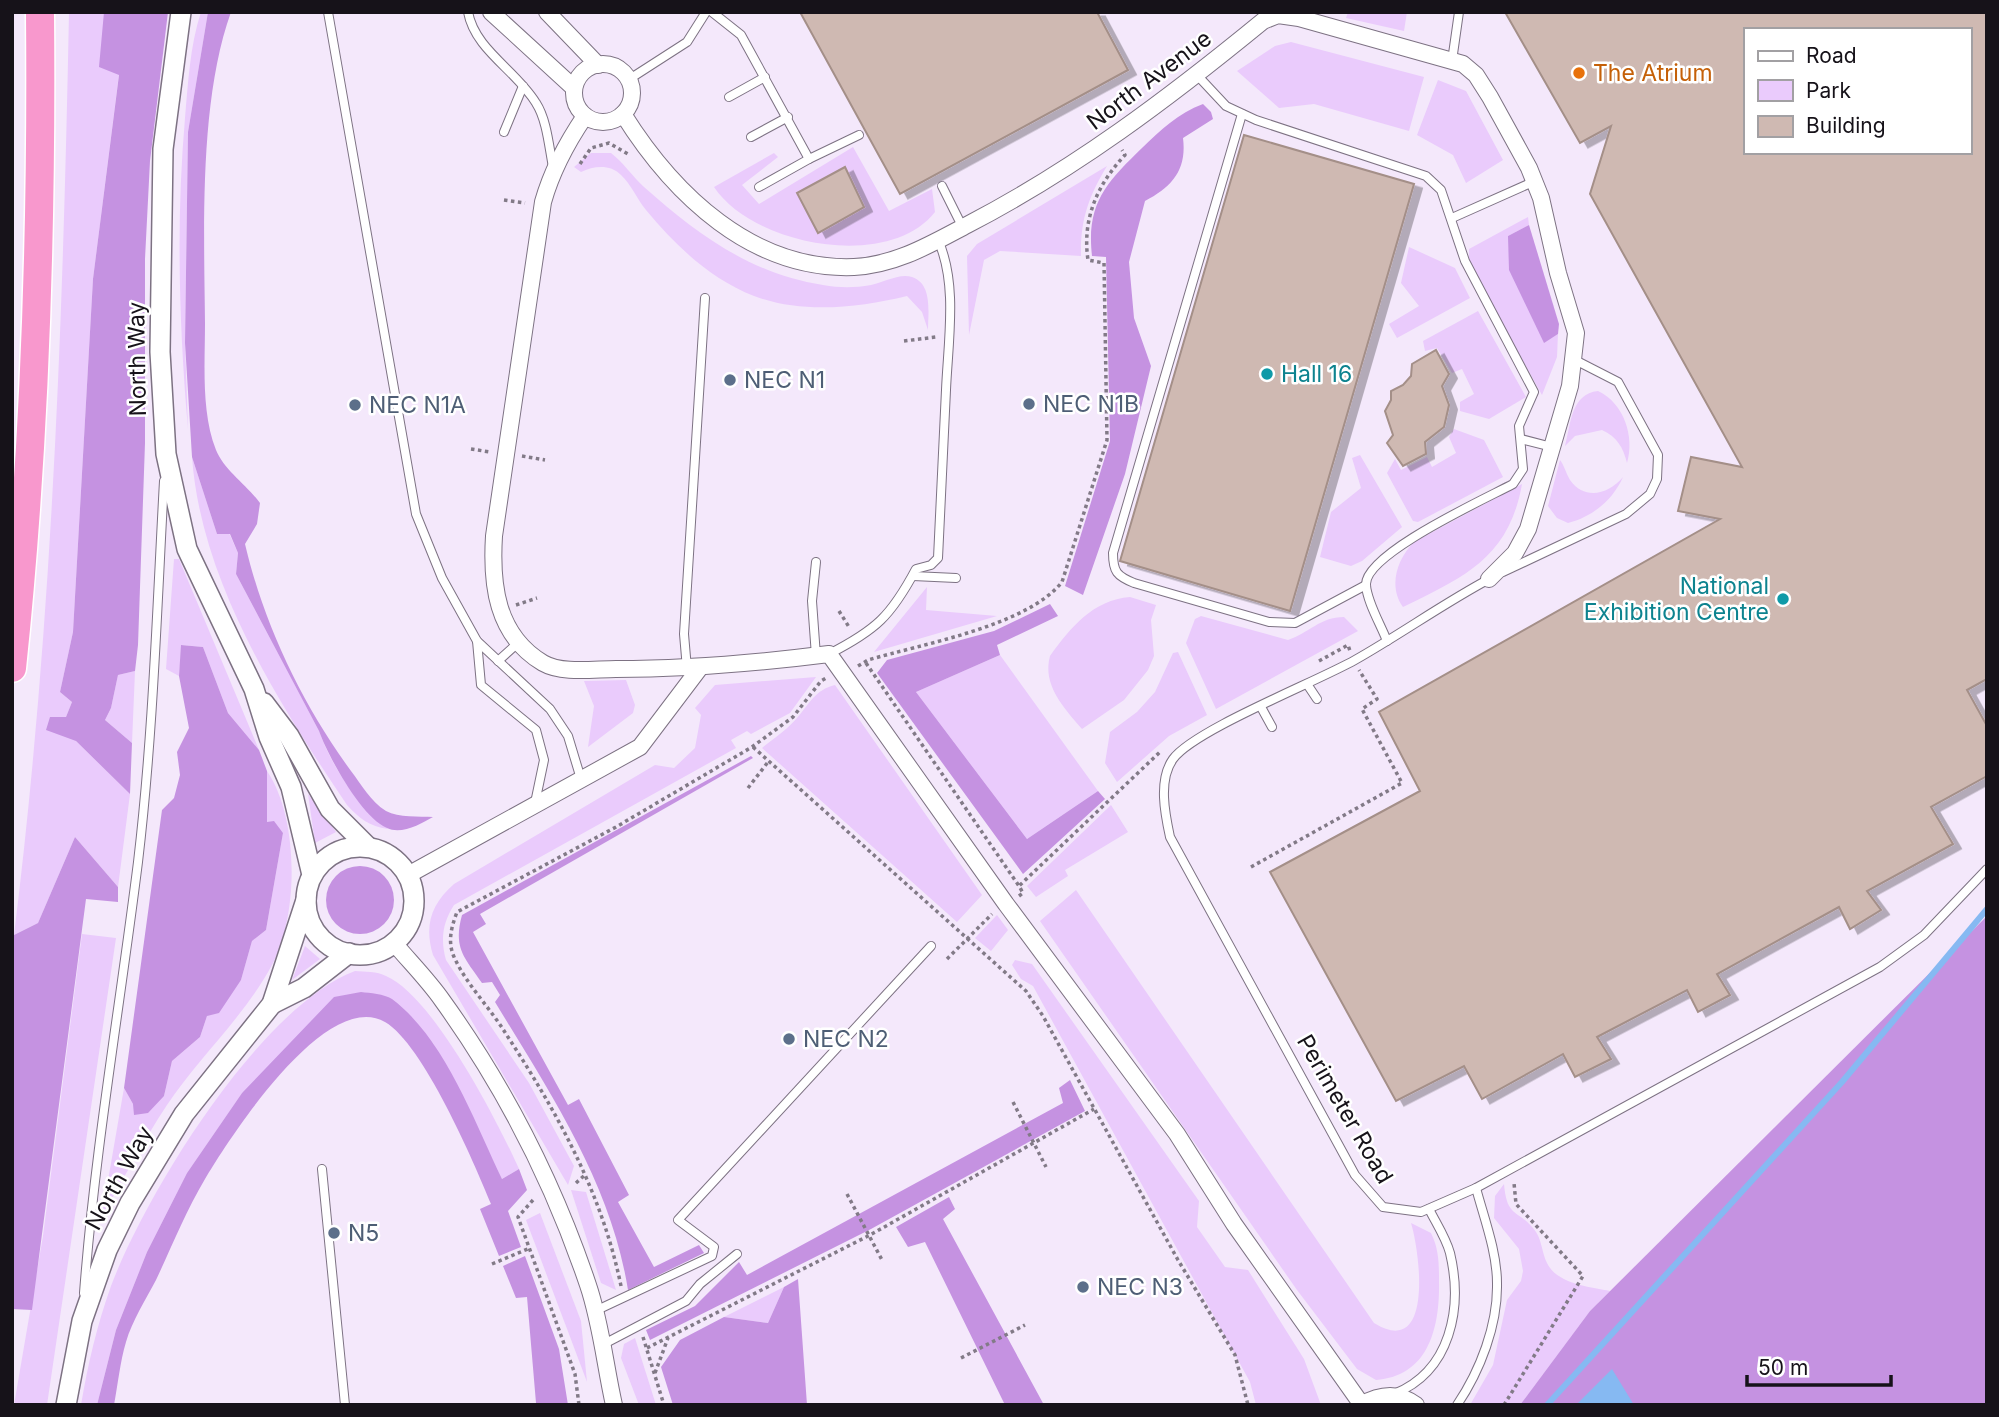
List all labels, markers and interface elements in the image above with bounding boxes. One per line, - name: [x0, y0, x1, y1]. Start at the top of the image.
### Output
- street label: North Avenue: [1081, 24, 1217, 136]
- legend: [1744, 28, 1971, 154]
- text: Road: [1806, 43, 1857, 68]
- place label: The Atrium: [1593, 59, 1713, 87]
- marker: The Atrium: [1571, 65, 1587, 81]
- text: Park: [1806, 78, 1851, 103]
- text: Building: [1806, 113, 1886, 138]
- street label: North Way: [122, 301, 152, 417]
- place label: Hall 16: [1281, 360, 1352, 388]
- place label: NEC N1: [744, 366, 825, 394]
- marker: Hall 16: [1259, 366, 1275, 382]
- marker: NEC N1: [722, 372, 738, 388]
- place label: NEC N1B: [1043, 390, 1139, 418]
- place label: NEC N1A: [369, 391, 466, 419]
- marker: NEC N1B: [1021, 396, 1037, 412]
- marker: NEC N1A: [347, 397, 363, 413]
- place label: National Exhibition Centre: [1584, 572, 1769, 626]
- marker: National Exhibition Centre: [1775, 591, 1791, 607]
- place label: NEC N2: [803, 1025, 889, 1053]
- street label: Perimeter Road: [1291, 1029, 1399, 1189]
- marker: NEC N2: [781, 1031, 797, 1047]
- street label: North Way: [79, 1121, 159, 1235]
- place label: N5: [348, 1219, 379, 1247]
- marker: N5: [326, 1225, 342, 1241]
- place label: NEC N3: [1097, 1273, 1183, 1301]
- marker: NEC N3: [1075, 1279, 1091, 1295]
- scale bar: [1747, 1344, 1890, 1388]
- text: 50 m: [1758, 1355, 1808, 1380]

